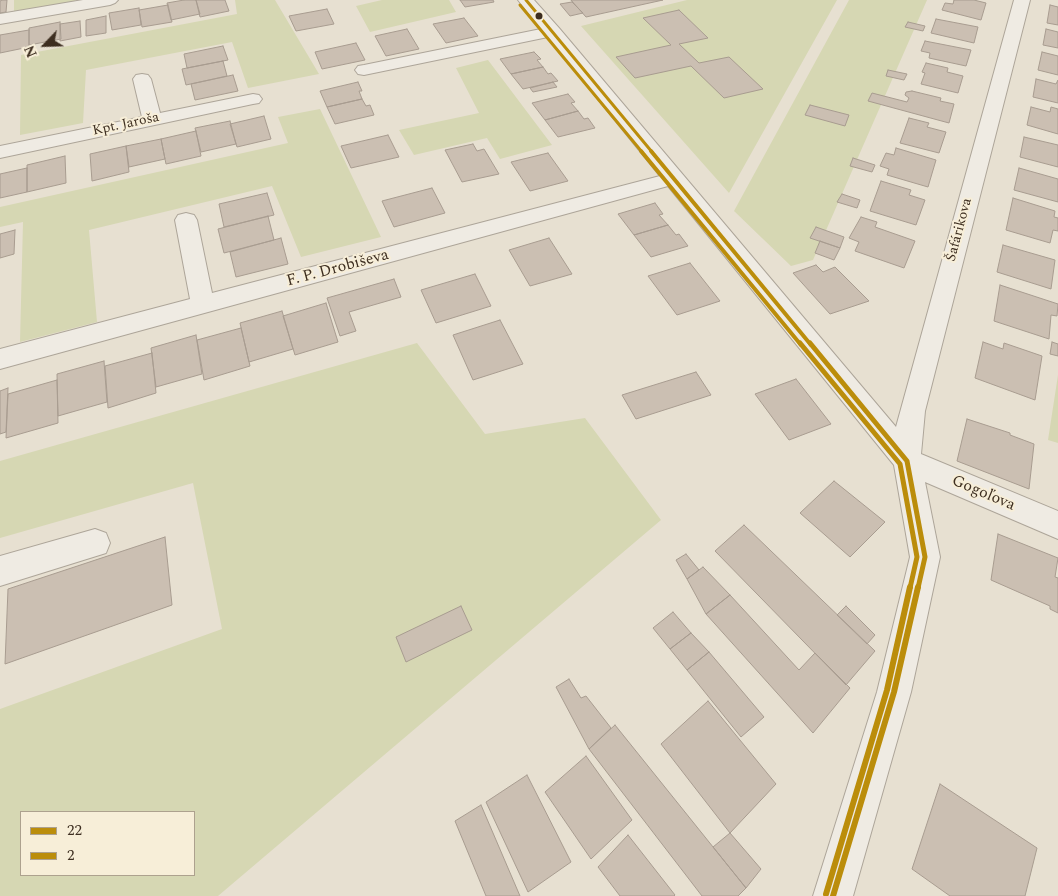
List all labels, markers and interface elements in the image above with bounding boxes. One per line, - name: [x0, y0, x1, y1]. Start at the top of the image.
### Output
- unlabelled marker: [534, 11, 544, 21]
- north arrow: [20, 20, 70, 70]
- text: N: [19, 42, 43, 61]
- street label: Kpt. Jaroša: [91, 110, 161, 140]
- street label: Šafárikova: [944, 197, 976, 263]
- street label: F. P. Drobiševa: [285, 246, 391, 292]
- street label: Gogoľova: [948, 472, 1018, 516]
- legend: [20, 811, 195, 876]
- text: 22: [67, 819, 82, 842]
- text: 2: [67, 844, 75, 867]

